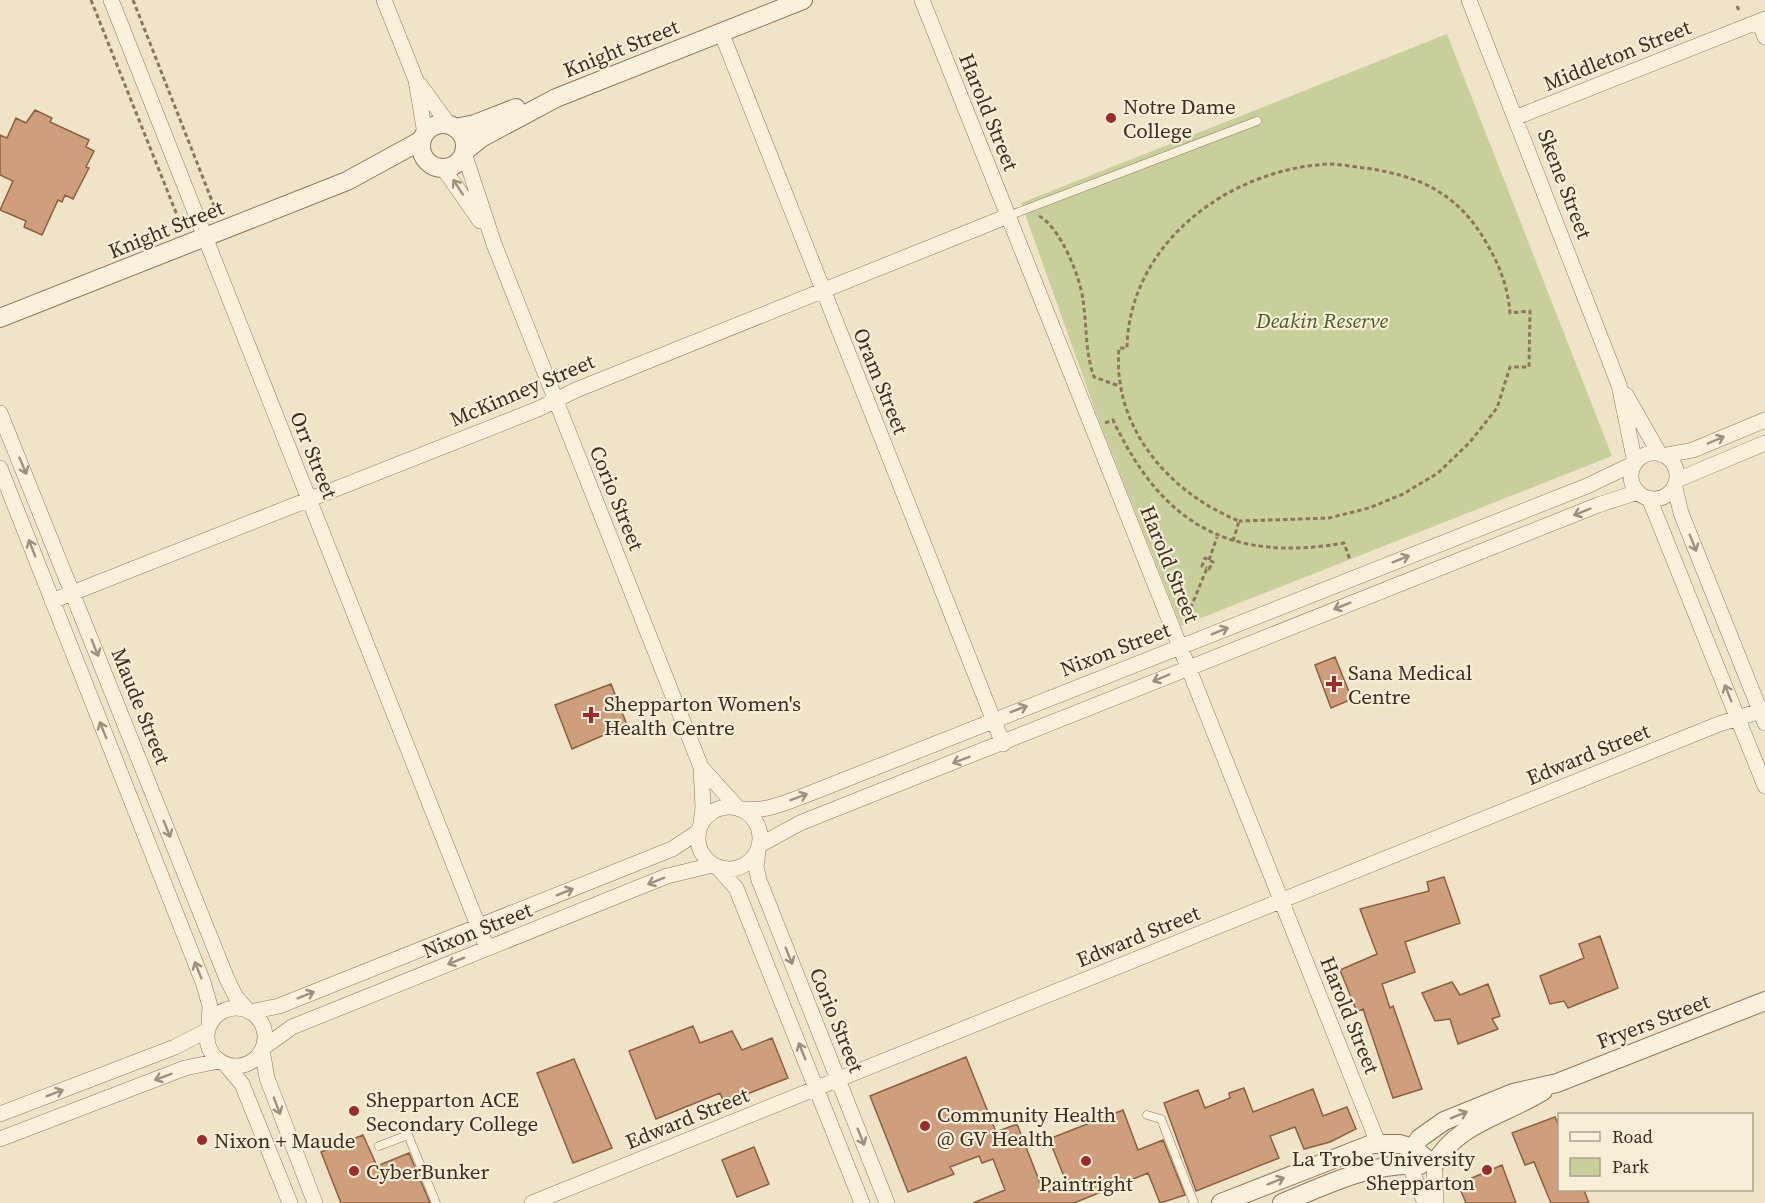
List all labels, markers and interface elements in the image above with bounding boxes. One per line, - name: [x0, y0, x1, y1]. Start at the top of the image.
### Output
- street label: Knight Street: [559, 12, 683, 84]
- street label: Middleton Street: [1539, 12, 1695, 98]
- street label: Harold Street: [952, 49, 1026, 175]
- place label: Notre Dame College: [1123, 92, 1236, 145]
- marker: Notre Dame College: [1104, 111, 1118, 125]
- street label: Skene Street: [1531, 125, 1599, 243]
- one-way arrow: [452, 180, 464, 196]
- street label: Knight Street: [104, 193, 228, 265]
- park label: Deakin Reserve: [1255, 306, 1389, 335]
- street label: Oram Street: [847, 324, 916, 439]
- street label: McKinney Street: [445, 346, 599, 434]
- street label: Orr Street: [283, 407, 345, 503]
- one-way arrow: [1706, 434, 1725, 445]
- street label: Corio Street: [583, 441, 651, 555]
- one-way arrow: [18, 457, 29, 475]
- street label: Harold Street: [1133, 501, 1207, 627]
- one-way arrow: [1574, 507, 1592, 518]
- one-way arrow: [1688, 533, 1699, 552]
- one-way arrow: [25, 540, 36, 558]
- one-way arrow: [1392, 553, 1410, 564]
- one-way arrow: [1334, 601, 1352, 612]
- street label: Nixon Street: [1056, 615, 1174, 683]
- one-way arrow: [1210, 625, 1229, 636]
- one-way arrow: [90, 638, 101, 656]
- street label: Maude Street: [105, 644, 178, 769]
- place label: Sana Medical Centre: [1348, 658, 1472, 711]
- one-way arrow: [1152, 673, 1171, 684]
- marker: Sana Medical Centre: [1325, 675, 1343, 693]
- one-way arrow: [1722, 684, 1733, 702]
- place label: Shepparton Women's Health Centre: [604, 689, 801, 742]
- one-way arrow: [1009, 703, 1028, 714]
- marker: Shepparton Women's Health Centre: [582, 706, 600, 724]
- street label: Edward Street: [1522, 716, 1654, 792]
- one-way arrow: [97, 721, 108, 740]
- one-way arrow: [953, 755, 971, 766]
- one-way arrow: [789, 791, 807, 802]
- one-way arrow: [162, 819, 173, 838]
- one-way arrow: [648, 876, 666, 887]
- one-way arrow: [556, 886, 574, 897]
- street label: Nixon Street: [418, 895, 536, 965]
- street label: Edward Street: [1072, 898, 1204, 974]
- one-way arrow: [784, 946, 795, 964]
- street label: Harold Street: [1313, 952, 1387, 1078]
- one-way arrow: [447, 956, 466, 967]
- one-way arrow: [192, 961, 203, 979]
- street label: Corio Street: [803, 963, 871, 1077]
- street label: Fryers Street: [1592, 986, 1714, 1056]
- one-way arrow: [296, 989, 315, 1000]
- one-way arrow: [796, 1042, 807, 1060]
- one-way arrow: [154, 1072, 172, 1083]
- street label: Edward Street: [621, 1080, 753, 1156]
- place label: Shepparton ACE Secondary College: [366, 1085, 538, 1138]
- one-way arrow: [45, 1086, 63, 1097]
- one-way arrow: [272, 1097, 283, 1115]
- place label: Community Health @ GV Health: [937, 1100, 1116, 1153]
- marker: Shepparton ACE Secondary College: [347, 1104, 361, 1118]
- one-way arrow: [1449, 1109, 1468, 1120]
- legend: [1558, 1113, 1753, 1191]
- marker: Community Health @ GV Health: [918, 1119, 932, 1133]
- text: Road: [1612, 1124, 1653, 1149]
- place label: Nixon + Maude: [214, 1126, 355, 1155]
- one-way arrow: [856, 1127, 867, 1146]
- marker: Nixon + Maude: [195, 1133, 209, 1147]
- place label: La Trobe University Shepparton: [1292, 1144, 1475, 1197]
- marker: Paintright: [1079, 1154, 1093, 1168]
- text: Park: [1612, 1154, 1649, 1179]
- place label: CyberBunker: [366, 1157, 489, 1186]
- marker: La Trobe University Shepparton: [1480, 1163, 1494, 1177]
- marker: CyberBunker: [347, 1164, 361, 1178]
- place label: Paintright: [1039, 1169, 1133, 1198]
- one-way arrow: [1266, 1175, 1284, 1186]

